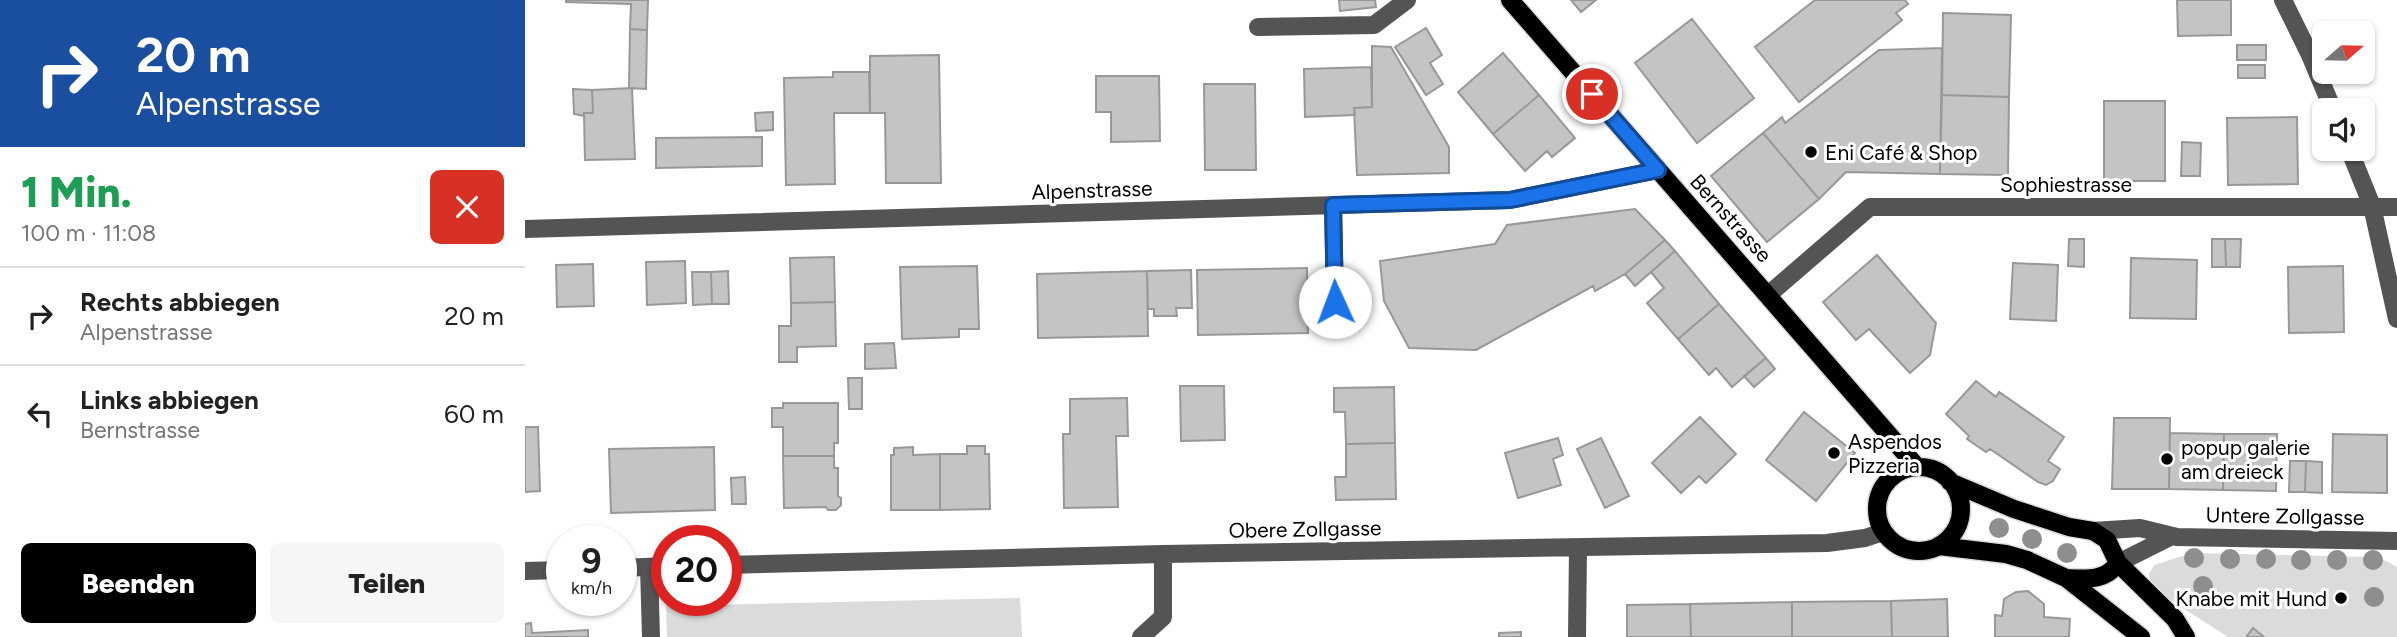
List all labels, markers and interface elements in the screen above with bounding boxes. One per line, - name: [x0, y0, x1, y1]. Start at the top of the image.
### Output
- north arrow: [2312, 21, 2375, 84]
- map controls: [2312, 21, 2375, 161]
- text: 20 m: [136, 25, 251, 84]
- icon: right: [21, 28, 112, 119]
- pin: [1562, 64, 1622, 124]
- icon: arrive: [1573, 75, 1611, 113]
- text: Alpenstrasse: [136, 85, 320, 123]
- button: sound: [2312, 98, 2375, 161]
- place label: Eni Café & Shop: [1825, 140, 1977, 165]
- marker: Eni Café & Shop: [1803, 144, 1819, 160]
- text: 1 Min.: [21, 167, 132, 218]
- street label: Bernstrasse: [1685, 169, 1777, 267]
- button: close: [430, 170, 504, 244]
- street label: Sophiestrasse: [2000, 172, 2132, 197]
- street label: Alpenstrasse: [1031, 175, 1153, 205]
- text: 100 m · 11:08: [21, 219, 156, 247]
- position arrow: [1298, 265, 1372, 339]
- text: Rechts abbiegen: [80, 286, 280, 318]
- icon: right: [21, 297, 59, 335]
- text: 20 m: [444, 300, 504, 332]
- text: Alpenstrasse: [80, 318, 213, 346]
- text: Links abbiegen: [80, 384, 259, 416]
- icon: left: [21, 395, 59, 433]
- text: 60 m: [444, 398, 504, 430]
- text: Bernstrasse: [80, 416, 200, 444]
- place label: Aspendos Pizzeria: [1848, 429, 1942, 478]
- place label: popup galerie am dreieck: [2181, 435, 2310, 484]
- marker: Aspendos Pizzeria: [1826, 445, 1842, 461]
- marker: popup galerie am dreieck: [2159, 451, 2175, 467]
- street label: Untere Zollgasse: [2205, 502, 2365, 530]
- street label: Obere Zollgasse: [1228, 515, 1382, 543]
- speed limit sign: 20: [651, 525, 742, 616]
- text: 9: [581, 540, 602, 582]
- button: Beenden: [21, 543, 256, 623]
- button: Teilen: [270, 543, 504, 623]
- text: km/h: [571, 577, 612, 599]
- place label: Knabe mit Hund: [2175, 586, 2327, 611]
- marker: Knabe mit Hund: [2333, 590, 2349, 606]

